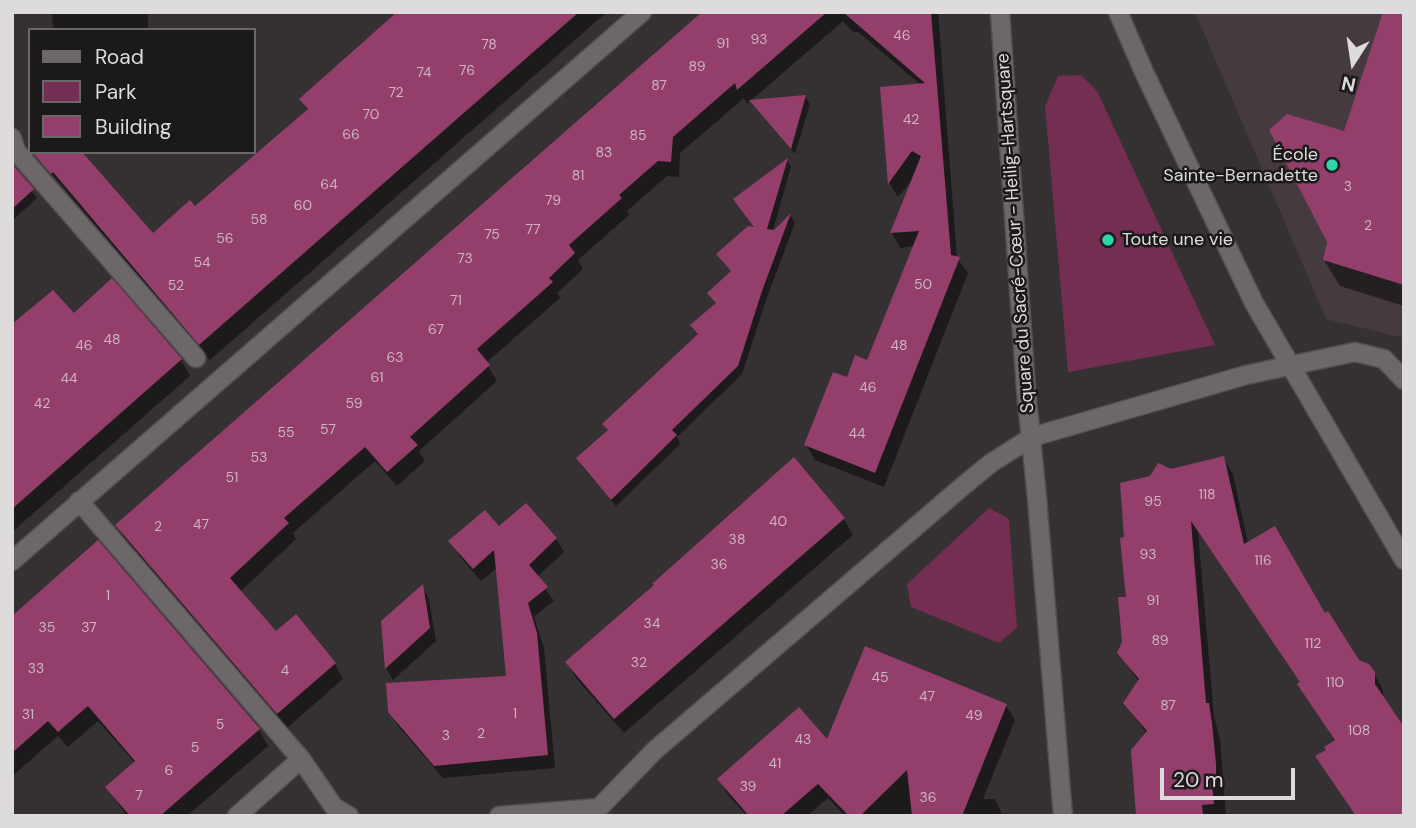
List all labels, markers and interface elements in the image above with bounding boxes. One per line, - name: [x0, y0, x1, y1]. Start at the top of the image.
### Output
- legend: [28, 28, 256, 154]
- house number: 46: [893, 28, 911, 44]
- north arrow: [1318, 28, 1388, 98]
- house number: 93: [751, 32, 767, 48]
- house number: 91: [717, 36, 729, 52]
- house number: 78: [481, 37, 497, 53]
- text: Road: [95, 43, 144, 71]
- street label: Square du Sacré-Cœur - Heilig-Hartsquare: [993, 52, 1039, 414]
- house number: 89: [689, 59, 705, 75]
- house number: 76: [459, 63, 475, 79]
- house number: 74: [416, 65, 432, 81]
- text: N: [1339, 70, 1358, 98]
- text: Park: [95, 78, 136, 106]
- house number: 87: [651, 78, 667, 94]
- house number: 72: [388, 85, 404, 101]
- house number: 70: [363, 107, 379, 123]
- house number: 42: [903, 112, 919, 128]
- text: Building: [95, 113, 171, 141]
- house number: 66: [342, 127, 360, 143]
- house number: 85: [629, 128, 647, 144]
- place label: École Sainte-Bernadette: [1163, 144, 1318, 186]
- house number: 83: [596, 145, 612, 161]
- marker: École Sainte-Bernadette: [1324, 157, 1340, 173]
- house number: 81: [572, 168, 584, 184]
- house number: 64: [320, 177, 338, 193]
- house number: 3: [1344, 179, 1352, 195]
- house number: 79: [545, 193, 561, 209]
- house number: 60: [294, 198, 312, 214]
- house number: 58: [250, 212, 268, 228]
- house number: 2: [1364, 218, 1372, 234]
- house number: 77: [526, 222, 540, 238]
- house number: 75: [484, 227, 500, 243]
- place label: Toute une vie: [1122, 229, 1233, 251]
- house number: 56: [216, 231, 234, 247]
- marker: Toute une vie: [1100, 232, 1116, 248]
- house number: 73: [457, 251, 473, 267]
- house number: 54: [193, 255, 211, 271]
- house number: 50: [914, 277, 932, 293]
- house number: 52: [168, 278, 184, 294]
- house number: 71: [450, 293, 462, 309]
- house number: 67: [428, 322, 444, 338]
- house number: 48: [103, 332, 121, 348]
- house number: 46: [75, 338, 93, 354]
- house number: 48: [890, 338, 908, 354]
- house number: 63: [386, 350, 404, 366]
- house number: 61: [370, 370, 384, 386]
- house number: 44: [61, 371, 77, 387]
- house number: 46: [859, 380, 877, 396]
- house number: 42: [34, 396, 50, 412]
- house number: 59: [346, 396, 362, 412]
- house number: 57: [320, 422, 336, 438]
- house number: 55: [277, 425, 295, 441]
- house number: 44: [849, 426, 865, 442]
- house number: 53: [251, 450, 267, 466]
- house number: 51: [226, 470, 238, 486]
- house number: 118: [1198, 487, 1216, 503]
- house number: 95: [1144, 494, 1162, 510]
- house number: 40: [769, 514, 787, 530]
- house number: 47: [193, 517, 209, 533]
- house number: 2: [154, 519, 162, 535]
- house number: 38: [729, 532, 745, 548]
- house number: 93: [1140, 547, 1156, 563]
- house number: 116: [1254, 553, 1272, 569]
- house number: 36: [710, 557, 728, 573]
- house number: 1: [106, 588, 110, 604]
- house number: 91: [1147, 593, 1159, 609]
- house number: 34: [644, 616, 660, 632]
- house number: 35: [39, 620, 55, 636]
- house number: 37: [81, 620, 97, 636]
- house number: 89: [1152, 633, 1168, 649]
- house number: 112: [1305, 636, 1321, 652]
- house number: 32: [631, 655, 647, 671]
- house number: 33: [28, 661, 44, 677]
- house number: 4: [281, 663, 289, 679]
- house number: 45: [871, 670, 889, 686]
- house number: 110: [1326, 675, 1344, 691]
- house number: 47: [919, 689, 935, 705]
- house number: 87: [1160, 698, 1176, 714]
- house number: 1: [513, 706, 517, 722]
- house number: 31: [22, 707, 34, 723]
- house number: 49: [965, 708, 983, 724]
- house number: 5: [216, 717, 224, 733]
- house number: 108: [1348, 723, 1370, 739]
- house number: 2: [477, 726, 485, 742]
- house number: 3: [442, 728, 450, 744]
- house number: 43: [795, 732, 811, 748]
- house number: 5: [191, 740, 199, 756]
- scale bar: [1164, 754, 1299, 798]
- house number: 41: [769, 756, 781, 772]
- house number: 6: [165, 763, 173, 779]
- text: 20 m: [1173, 766, 1224, 794]
- house number: 39: [740, 779, 756, 795]
- house number: 7: [135, 788, 143, 804]
- house number: 36: [919, 790, 937, 806]

